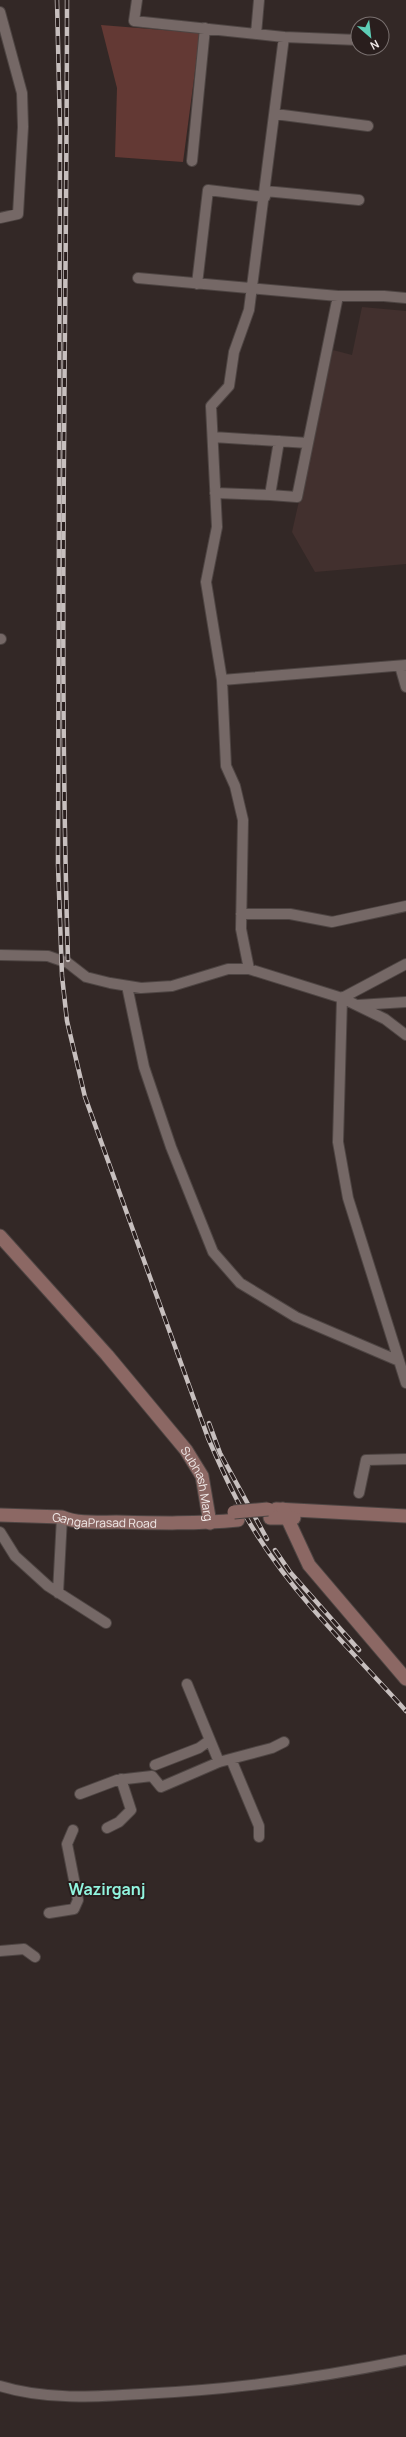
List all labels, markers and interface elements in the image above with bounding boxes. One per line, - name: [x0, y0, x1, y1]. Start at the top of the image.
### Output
- north arrow: [350, 16, 390, 56]
- text: N: [368, 37, 382, 54]
- street label: Subhash Marg: [177, 1443, 218, 1522]
- street label: GangaPrasad Road: [52, 1508, 157, 1531]
- district label: Wazirganj: [69, 1878, 145, 1900]

